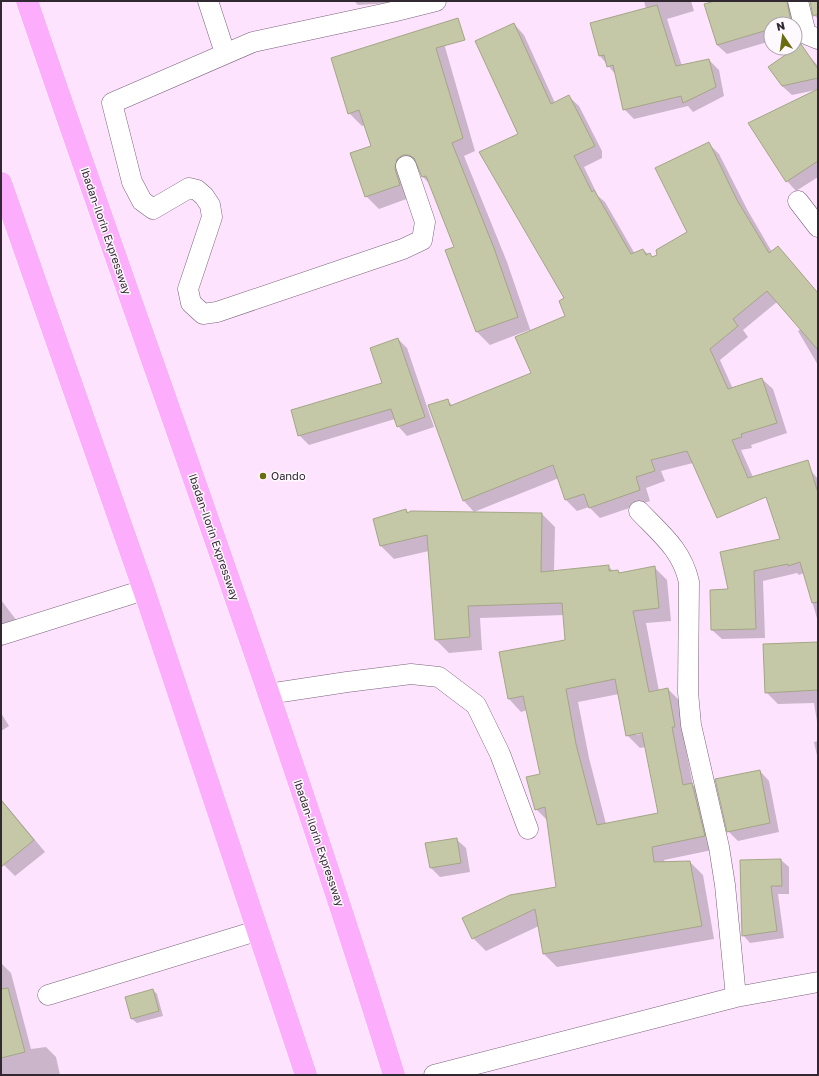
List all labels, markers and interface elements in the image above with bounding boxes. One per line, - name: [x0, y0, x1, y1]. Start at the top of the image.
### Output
- north arrow: [763, 16, 803, 56]
- text: N: [775, 18, 786, 33]
- street label: Ibadan-Ilorin Expressway: [79, 166, 134, 296]
- place label: Oando: [271, 469, 306, 482]
- marker: Oando: [258, 471, 268, 481]
- street label: Ibadan-Ilorin Expressway: [187, 472, 242, 602]
- street label: Ibadan-Ilorin Expressway: [292, 778, 347, 908]

